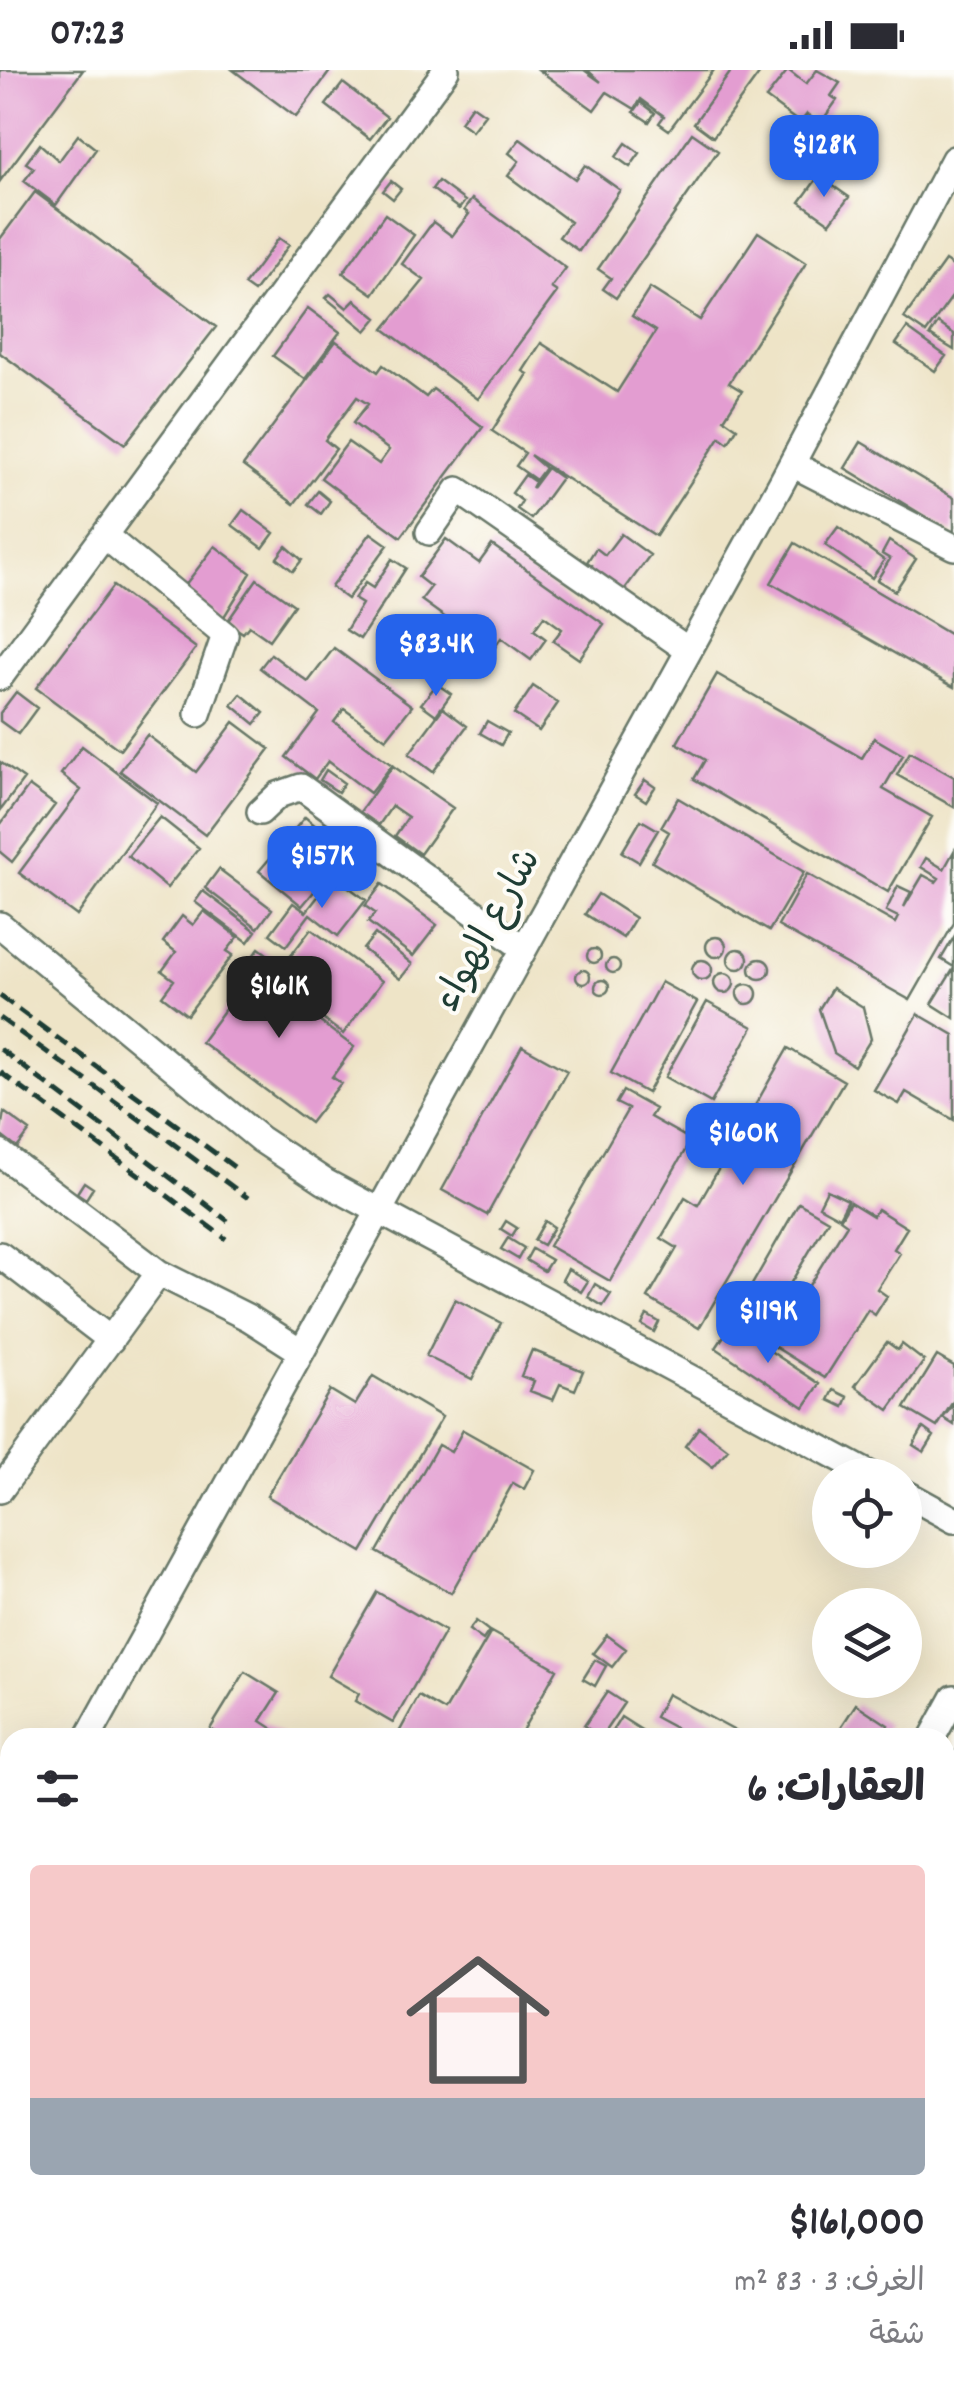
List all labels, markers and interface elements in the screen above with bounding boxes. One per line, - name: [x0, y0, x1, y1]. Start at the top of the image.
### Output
- text: 07:23: [50, 8, 125, 63]
- pin: $128K: [754, 115, 894, 200]
- text: $128K: [792, 124, 856, 170]
- pin: $83.4K: [355, 614, 517, 699]
- text: $83.4K: [398, 623, 474, 669]
- pin: $157K: [252, 826, 392, 911]
- text: $157K: [289, 835, 355, 881]
- street label: شارع الهواء: [423, 839, 557, 1023]
- pin: $161K: [209, 956, 349, 1041]
- text: $161K: [249, 965, 309, 1011]
- pin: $160K: [673, 1103, 813, 1188]
- text: $160K: [707, 1112, 779, 1158]
- pin: $119K: [698, 1281, 838, 1366]
- text: $119K: [738, 1290, 798, 1336]
- map controls: [812, 1458, 922, 1698]
- button: locate: [812, 1458, 922, 1568]
- button: layers: [812, 1588, 922, 1698]
- icon: filters: [30, 1761, 85, 1816]
- text: العقارات: 6: [747, 1762, 925, 1822]
- icon: home: [388, 1930, 568, 2110]
- text: $161,000: [788, 2195, 925, 2255]
- text: الغرف: 3 · 83 m²: [734, 2261, 925, 2307]
- text: شقة: [869, 2314, 925, 2360]

